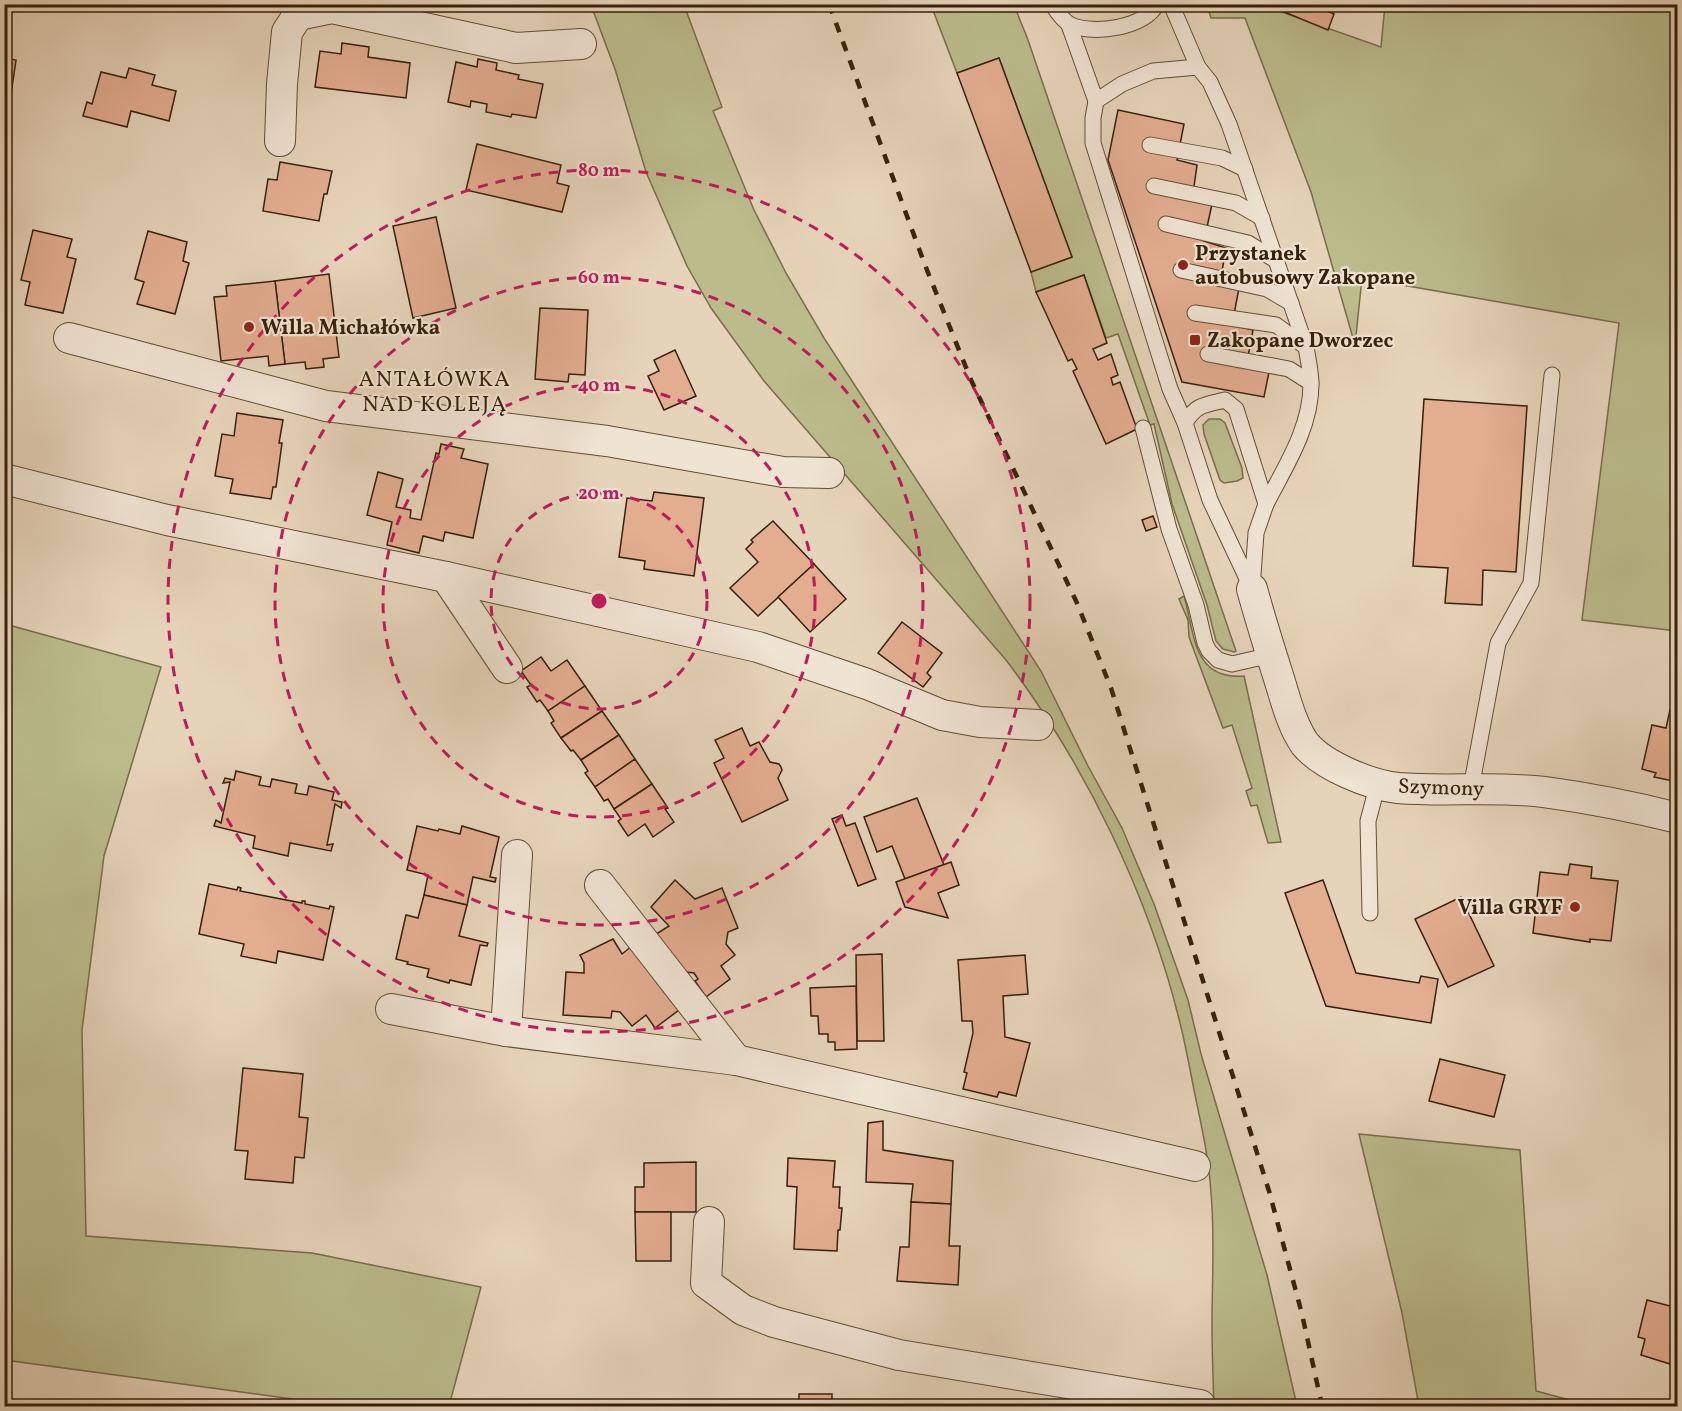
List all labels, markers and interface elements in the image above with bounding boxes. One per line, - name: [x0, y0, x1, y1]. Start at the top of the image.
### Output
- text: 80 m: [578, 159, 620, 184]
- place label: Przystanek autobusowy Zakopane: [1195, 240, 1415, 293]
- marker: Przystanek autobusowy Zakopane: [1176, 258, 1190, 272]
- text: 60 m: [578, 266, 620, 291]
- place label: Willa Michałówka: [261, 314, 440, 343]
- marker: Willa Michałówka: [242, 320, 256, 334]
- place label: Zakopane Dworzec: [1207, 327, 1394, 356]
- marker: Zakopane Dworzec: [1188, 333, 1202, 347]
- district label: ANTAŁÓWKA NAD KOLEJĄ: [359, 365, 511, 421]
- text: 40 m: [578, 374, 620, 399]
- text: 20 m: [578, 482, 620, 507]
- centre of rings: [589, 591, 609, 611]
- street label: Szymony: [1397, 773, 1485, 805]
- place label: Villa GRYF: [1457, 894, 1563, 923]
- marker: Villa GRYF: [1568, 900, 1582, 914]

